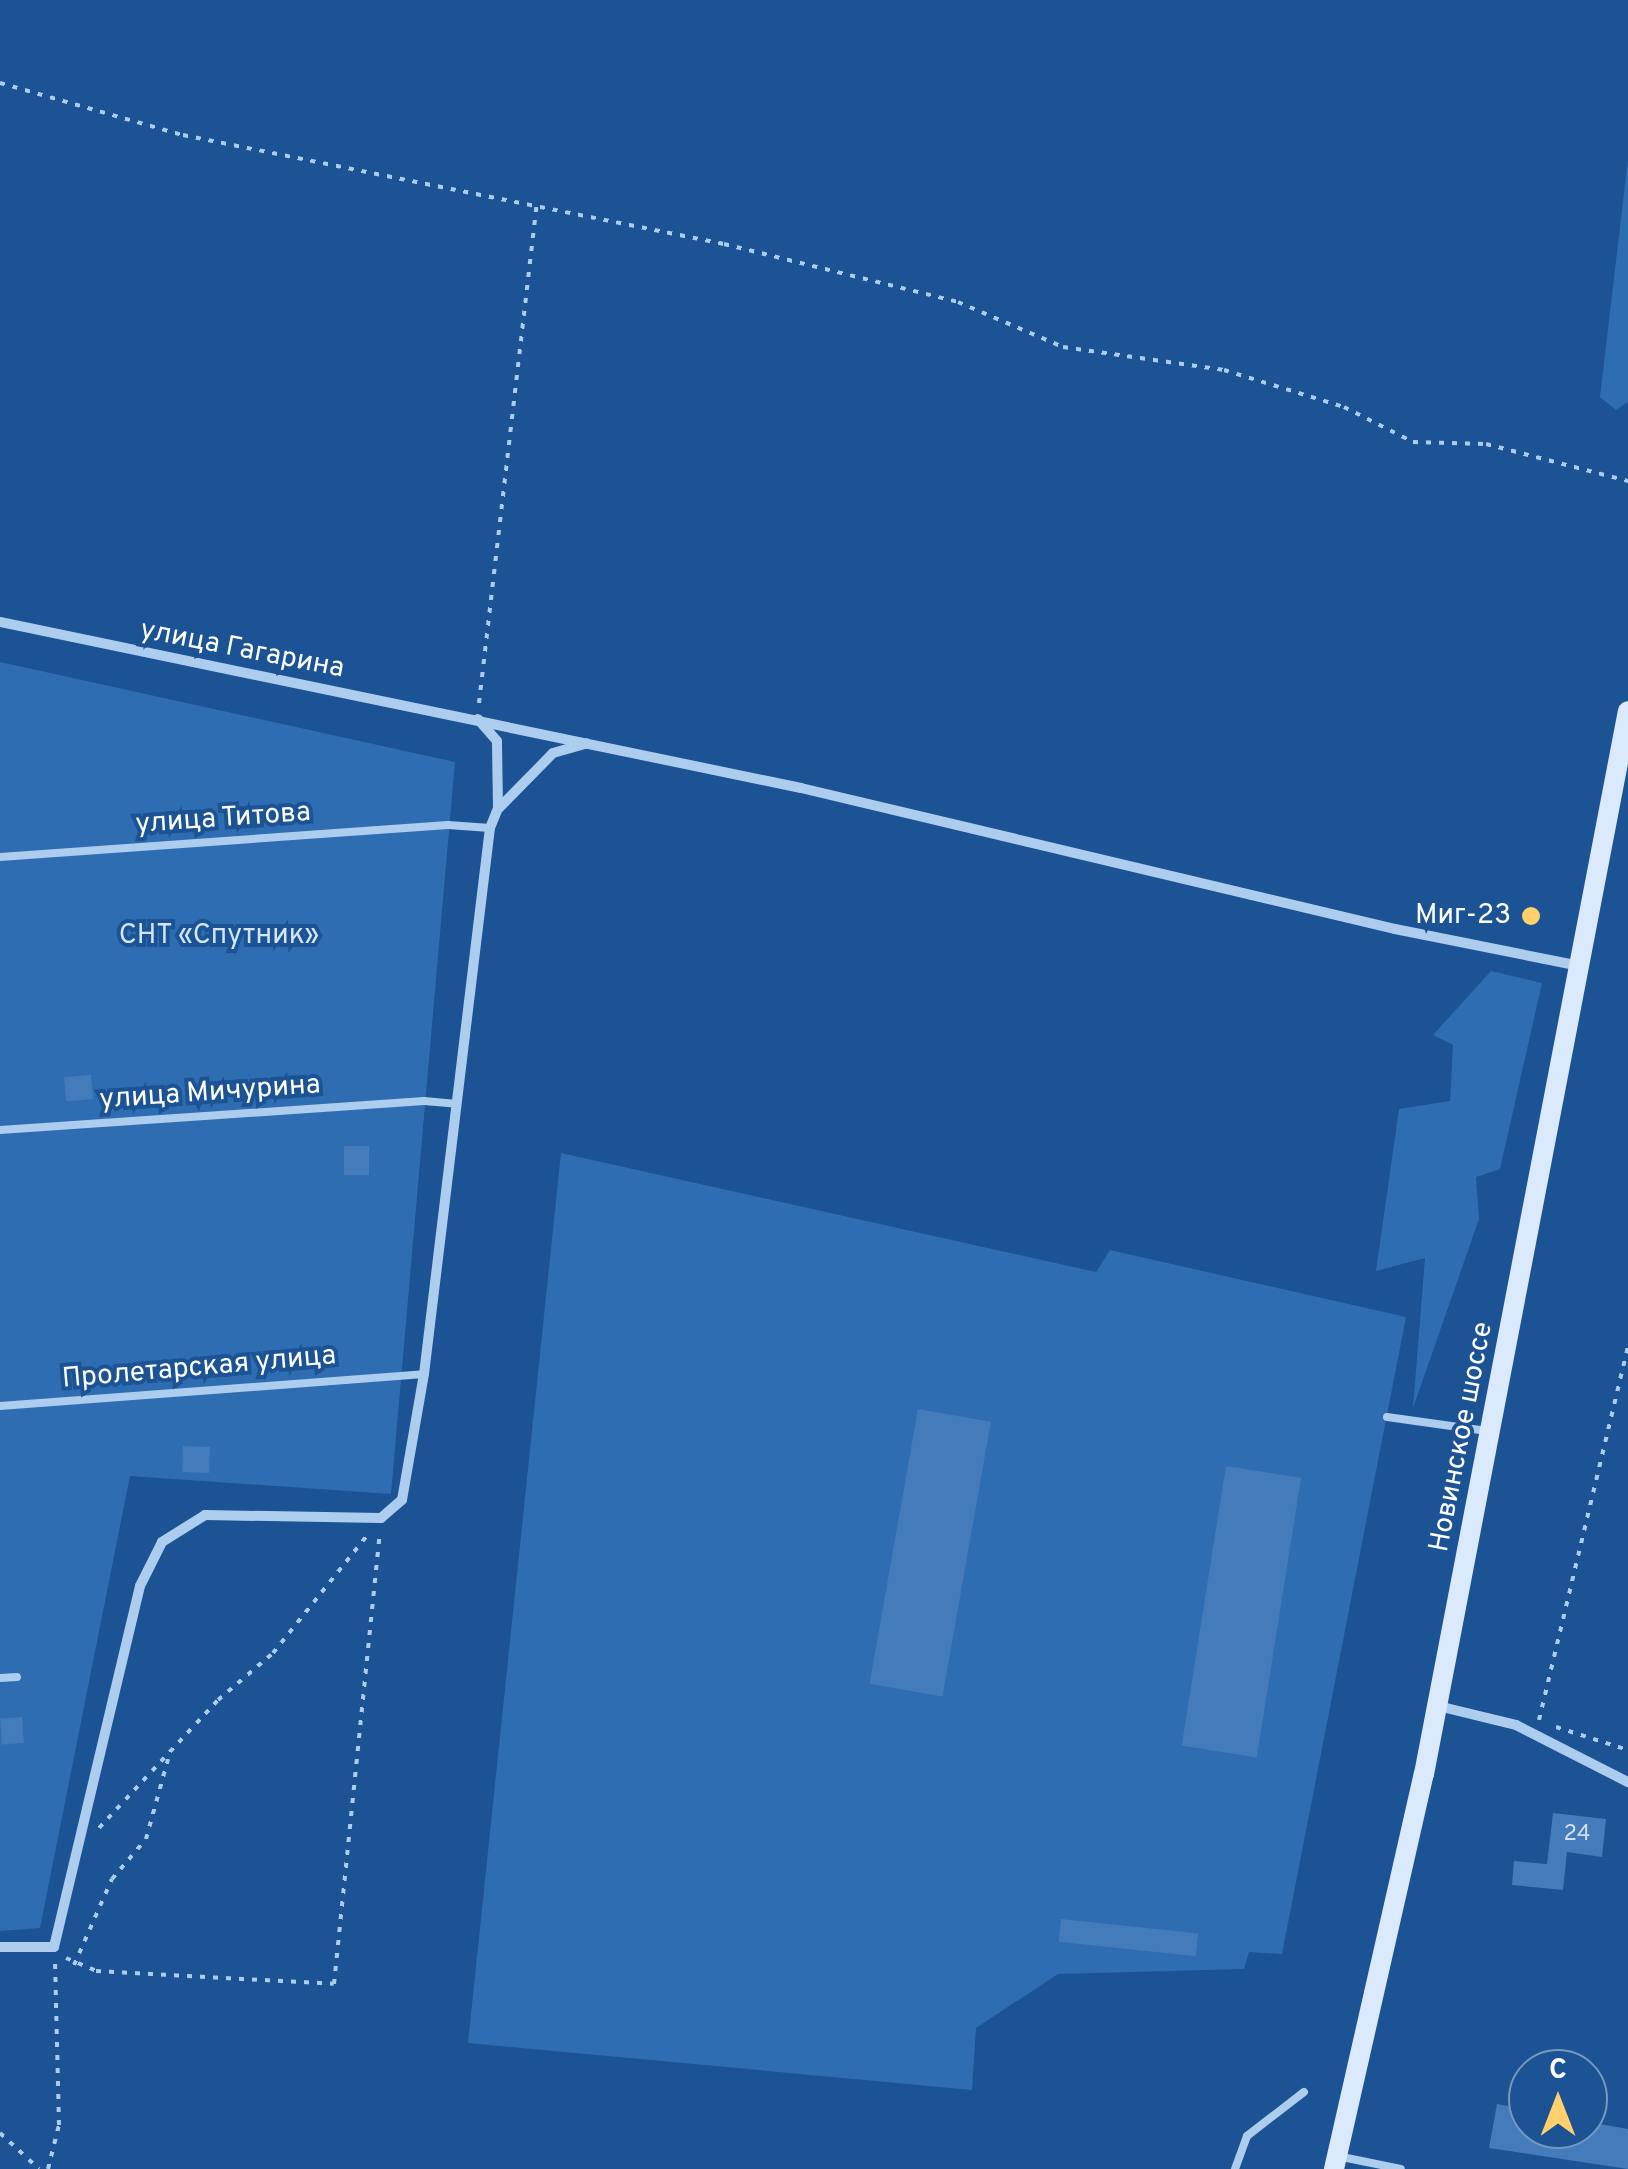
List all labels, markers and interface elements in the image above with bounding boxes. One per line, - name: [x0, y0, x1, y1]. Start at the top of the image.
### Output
- street label: улица Гагарина: [137, 614, 347, 686]
- street label: улица Титова: [134, 796, 312, 842]
- place label: Миг-23: [1415, 899, 1511, 933]
- marker: Миг-23: [1520, 905, 1542, 927]
- park label: СНТ «Спутник»: [118, 919, 320, 953]
- street label: улица Мичурина: [98, 1069, 322, 1117]
- street label: Новинское шоссе: [1423, 1319, 1501, 1555]
- street label: Пролетарская улица: [61, 1339, 337, 1397]
- house number: 24: [1564, 1822, 1590, 1848]
- north arrow: [1508, 2049, 1608, 2149]
- text: С: [1549, 2053, 1567, 2089]

